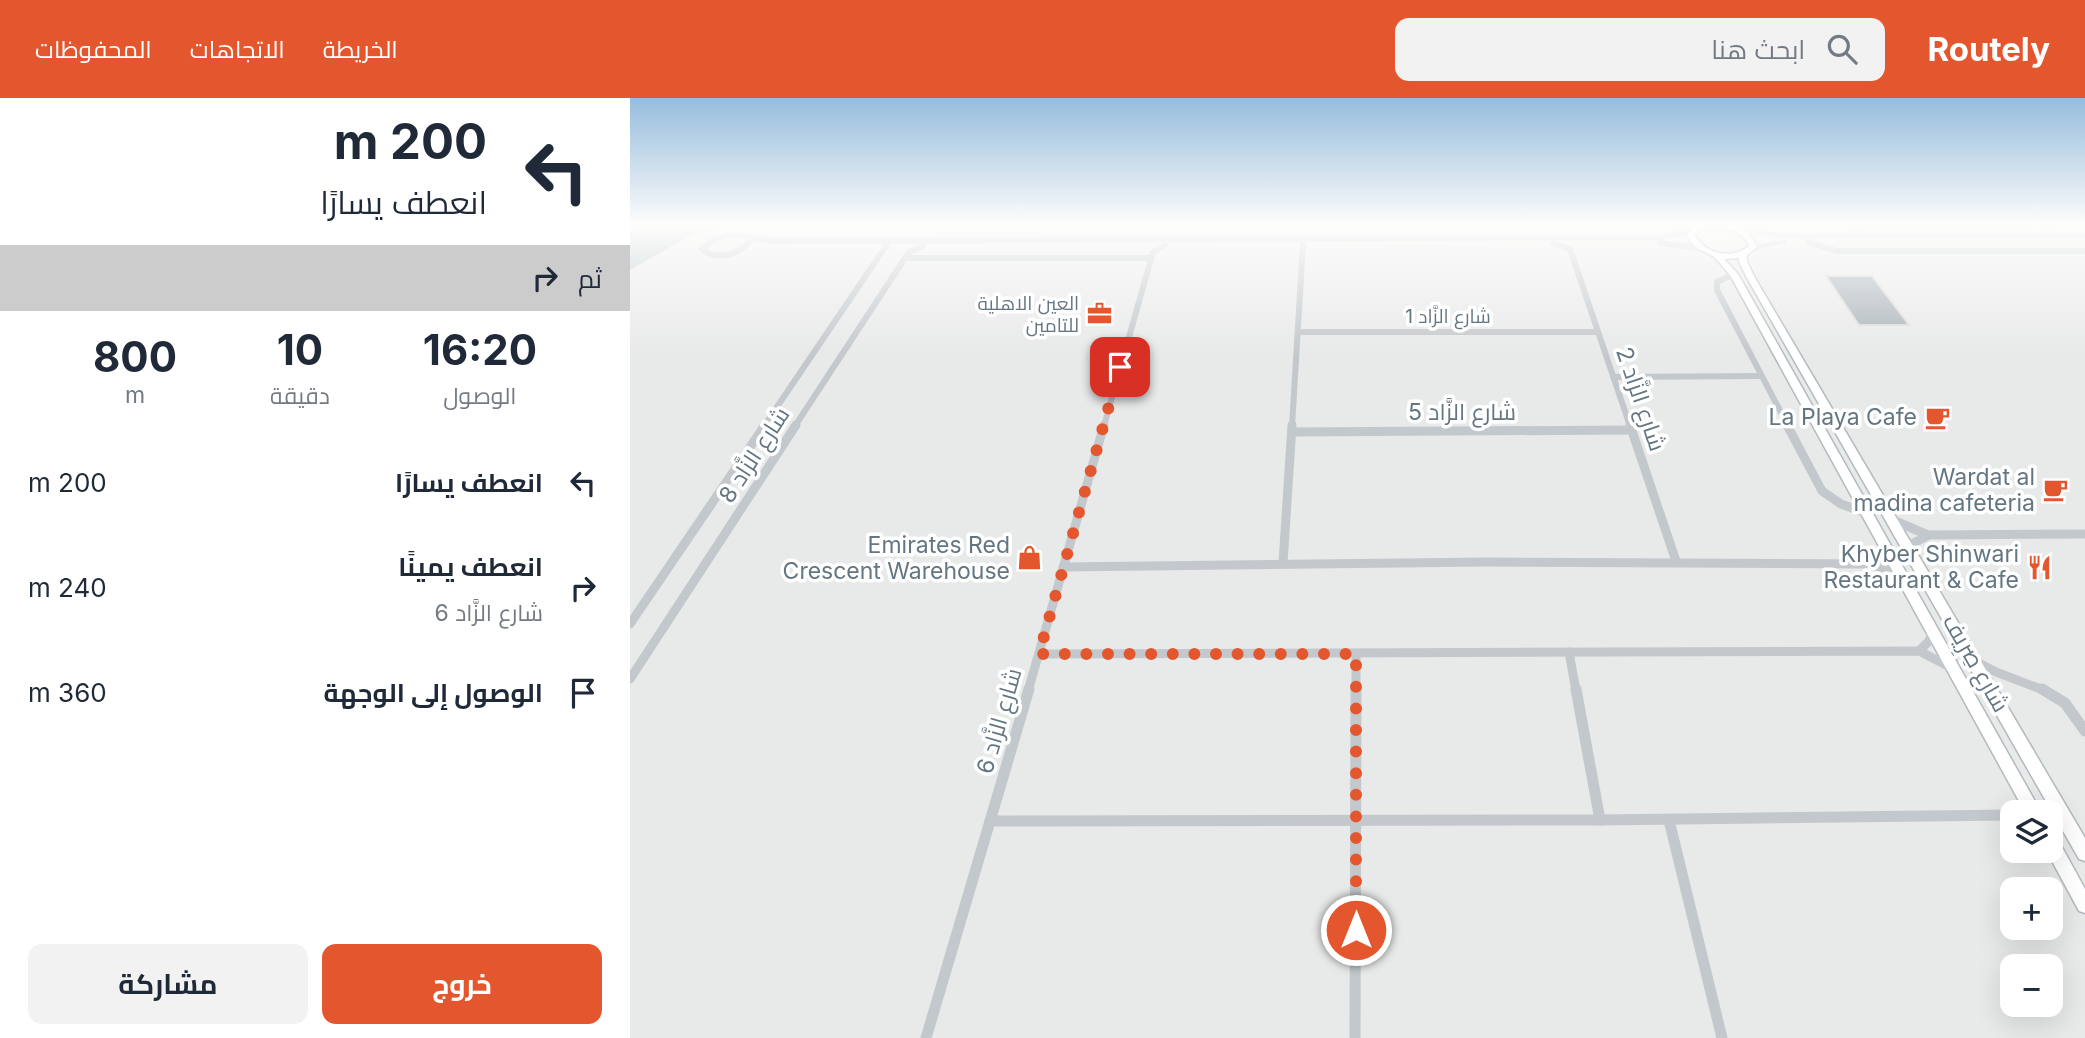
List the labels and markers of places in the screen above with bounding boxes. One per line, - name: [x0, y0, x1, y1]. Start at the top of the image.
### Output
- place label: العين الاهلية للتامين: [977, 292, 1079, 337]
- office icon: العين الاهلية للتامين: [1085, 300, 1113, 328]
- pin: [1090, 337, 1150, 397]
- place label: La Playa Cafe: [1769, 403, 1917, 431]
- cafe icon: La Playa Cafe: [1923, 403, 1951, 431]
- place label: Wardat al madina cafeteria: [1854, 463, 2035, 517]
- cafe icon: Wardat al madina cafeteria: [2041, 476, 2069, 504]
- place label: Emirates Red Crescent Warehouse: [783, 531, 1010, 585]
- place label: Khyber Shinwari Restaurant & Cafe: [1823, 540, 2019, 594]
- shop icon: Emirates Red Crescent Warehouse: [1016, 544, 1044, 572]
- restaurant icon: Khyber Shinwari Restaurant & Cafe: [2025, 553, 2053, 581]

